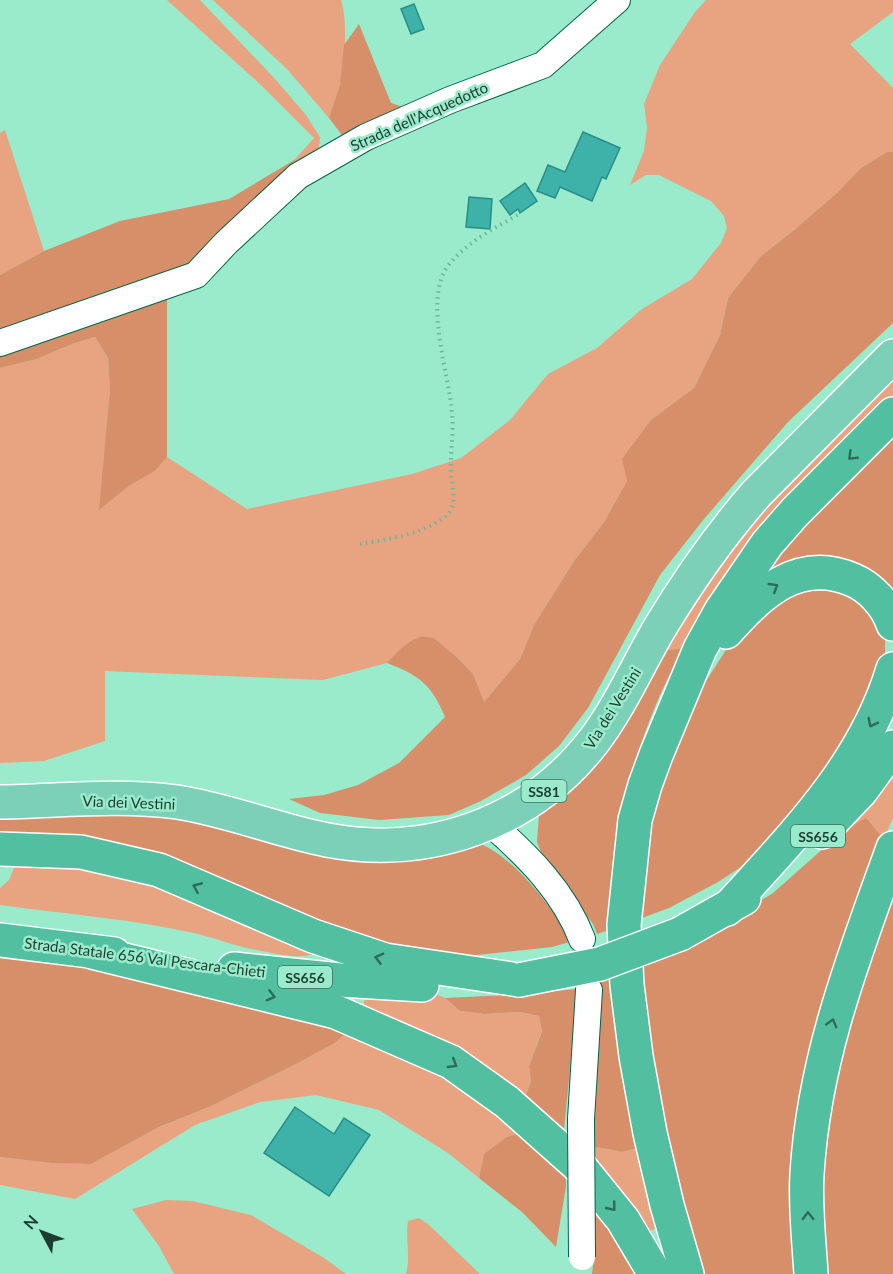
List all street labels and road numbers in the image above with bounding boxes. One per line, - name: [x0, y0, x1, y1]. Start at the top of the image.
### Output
- street label: Strada dell'Acquedotto: [348, 78, 490, 154]
- street label: Via dei Vestini: [580, 664, 644, 752]
- road number: SS81: [522, 780, 566, 802]
- street label: Via dei Vestini: [82, 791, 176, 813]
- road number: SS656: [791, 825, 845, 847]
- street label: Strada Statale 656 Val Pescara-Chieti: [23, 933, 267, 981]
- road number: SS656: [278, 966, 332, 988]

